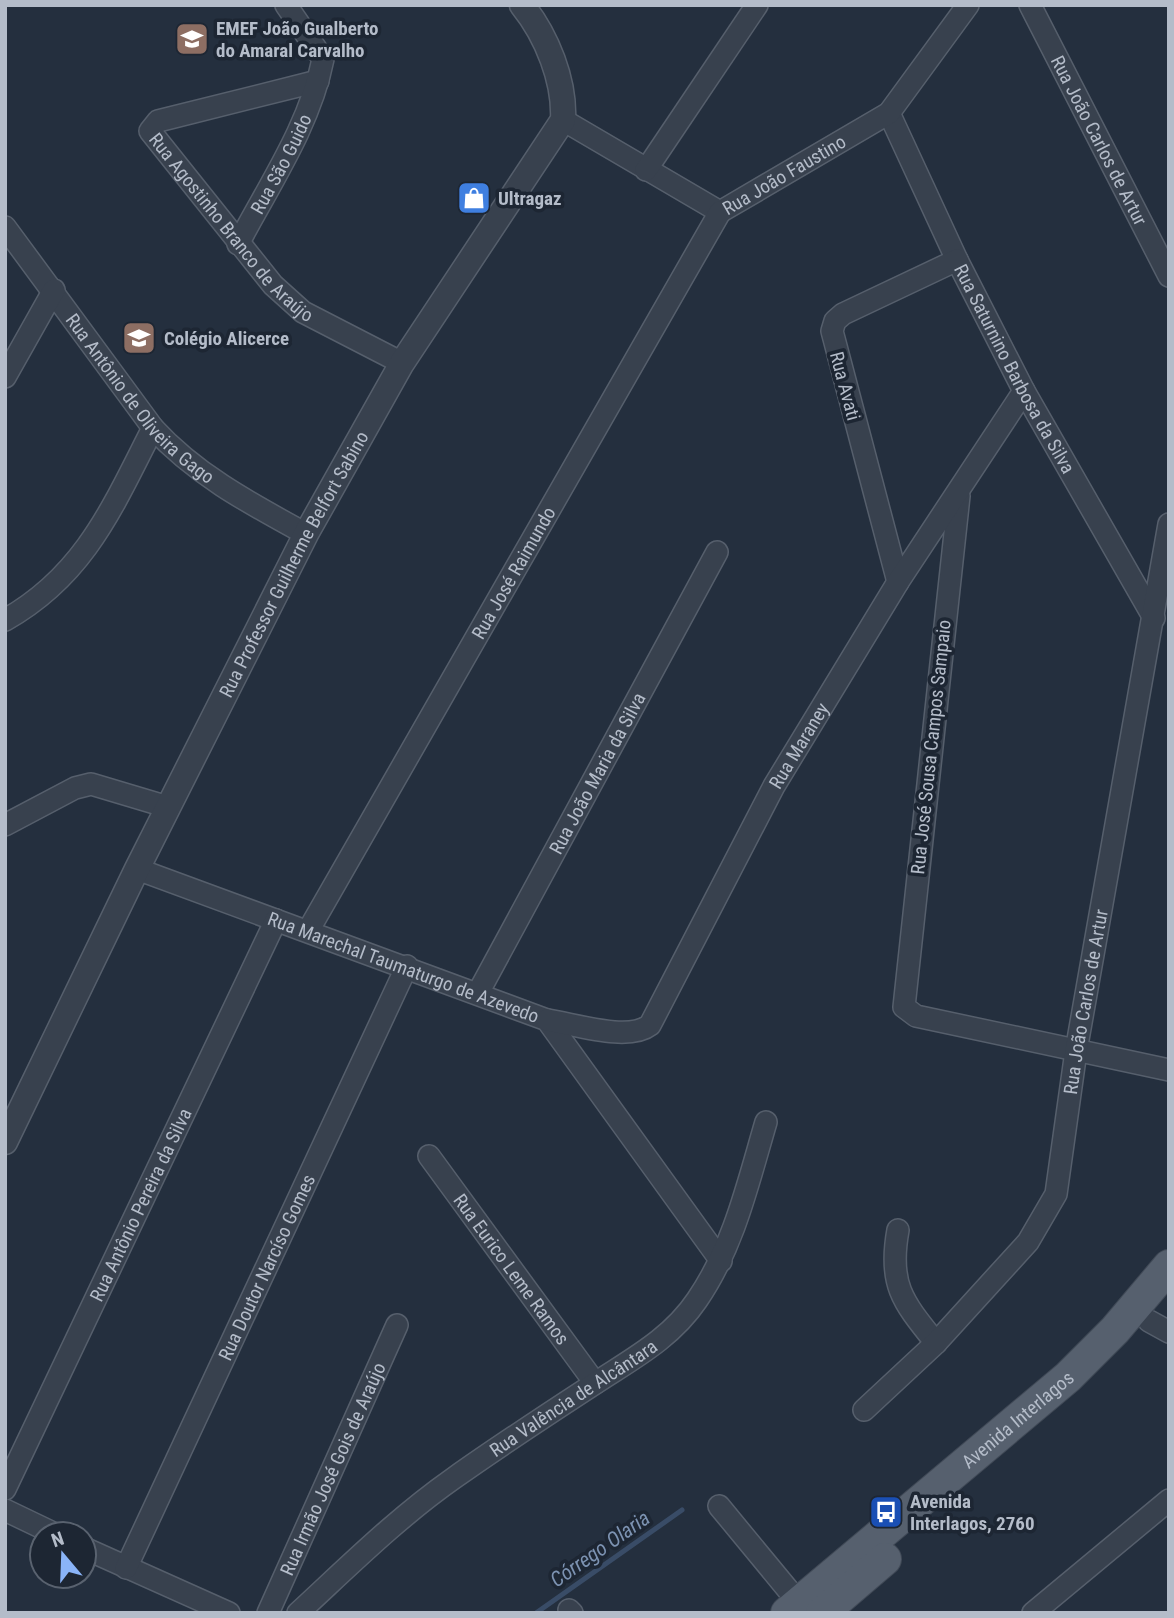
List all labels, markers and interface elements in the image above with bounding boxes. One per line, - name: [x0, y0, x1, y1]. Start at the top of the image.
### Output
- place label: EMEF João Gualberto do Amaral Carvalho: [216, 17, 379, 62]
- school or university icon: EMEF João Gualberto do Amaral Carvalho: [173, 20, 211, 58]
- street label: Rua João Carlos de Artur: [1046, 51, 1153, 229]
- street label: Rua São Guido: [245, 110, 316, 218]
- street label: Rua Agostinho Branco de Araújo: [144, 128, 317, 327]
- street label: Rua João Faustino: [718, 130, 850, 220]
- shop icon: Ultragaz: [455, 179, 493, 217]
- place label: Ultragaz: [498, 187, 562, 210]
- street label: Rua Saturnino Barbosa da Silva: [949, 260, 1080, 477]
- street label: Rua Antônio de Oliveira Gago: [61, 309, 219, 488]
- school or university icon: Colégio Alicerce: [120, 319, 158, 357]
- place label: Colégio Alicerce: [164, 327, 289, 350]
- street label: Rua Avati: [825, 349, 865, 423]
- street label: Rua Professor Guilherme Belfort Sabino: [214, 427, 373, 701]
- street label: Rua José Raimundo: [466, 502, 560, 643]
- street label: Rua José Sousa Campos Sampaio: [906, 619, 956, 875]
- street label: Rua João Maria da Silva: [544, 688, 650, 858]
- street label: Rua Maraney: [764, 698, 834, 793]
- street label: Rua Marechal Taumaturgo de Azevedo: [265, 907, 542, 1028]
- street label: Rua João Carlos de Artur: [1059, 907, 1112, 1096]
- street label: Rua Antônio Pereira da Silva: [85, 1104, 196, 1305]
- street label: Rua Doutor Narcíso Gomes: [213, 1171, 320, 1364]
- street label: Rua Eurico Leme Ramos: [449, 1189, 574, 1349]
- street label: Rua Valência de Alcântara: [485, 1335, 661, 1461]
- street label: Rua Irmão José Gois de Araújo: [275, 1359, 390, 1579]
- street label: Avenida Interlagos: [957, 1366, 1078, 1473]
- place label: Avenida Interlagos, 2760: [910, 1490, 1035, 1535]
- bus stop icon: Avenida Interlagos, 2760: [867, 1493, 905, 1531]
- water label: Córrego Olaria: [546, 1506, 654, 1592]
- north arrow: [28, 1520, 98, 1590]
- text: N: [48, 1527, 67, 1552]

